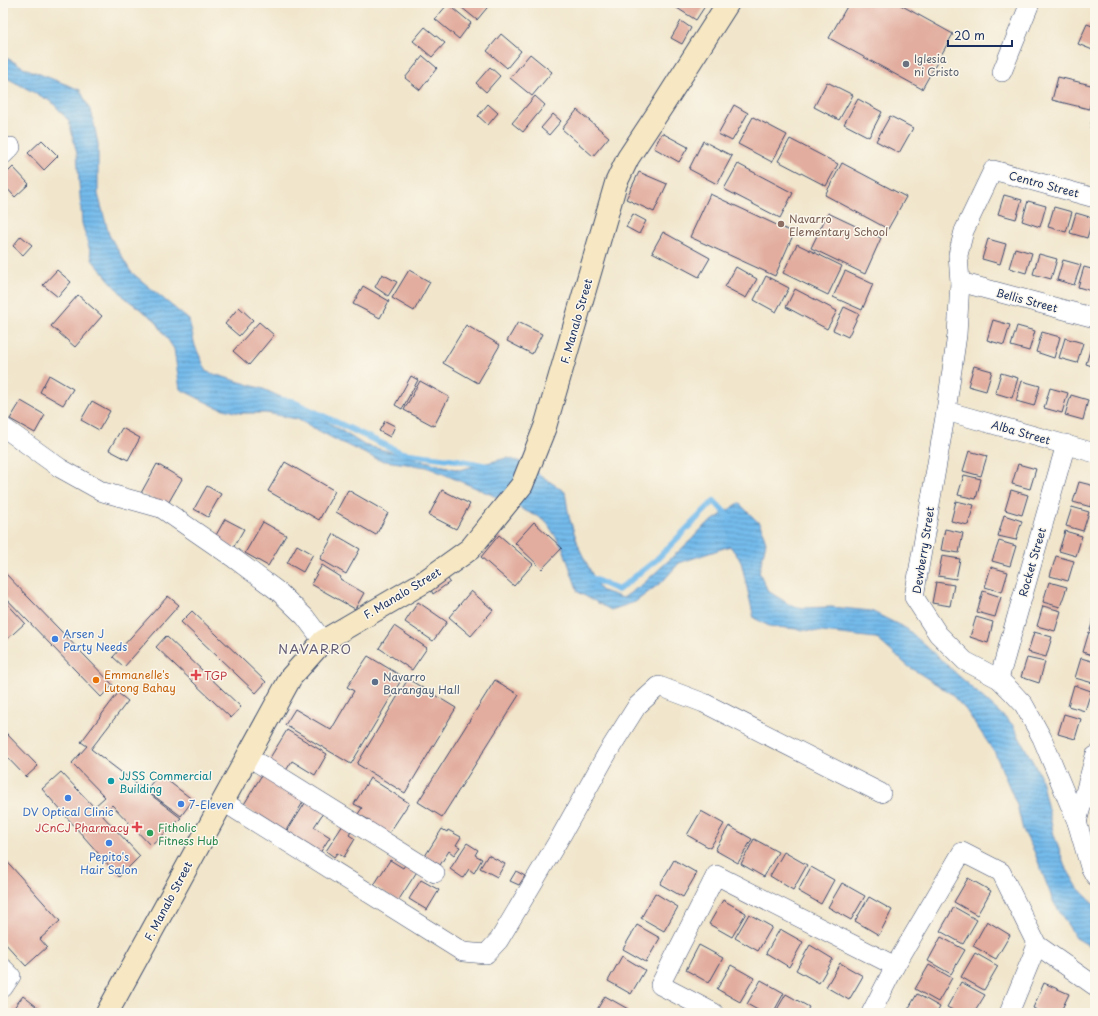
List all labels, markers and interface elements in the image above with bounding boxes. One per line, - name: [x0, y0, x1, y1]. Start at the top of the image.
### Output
- scale bar: [948, 22, 1012, 48]
- text: 20 m: [954, 26, 985, 44]
- place label: Iglesia ni Cristo: [914, 50, 959, 80]
- marker: Iglesia ni Cristo: [901, 59, 911, 69]
- street label: Centro Street: [1007, 166, 1081, 202]
- place label: Navarro Elementary School: [789, 210, 888, 240]
- marker: Navarro Elementary School: [776, 219, 786, 229]
- street label: F. Manalo Street: [556, 276, 596, 366]
- street label: Bellis Street: [994, 284, 1060, 317]
- street label: Alba Street: [989, 415, 1053, 449]
- street label: Dewberry Street: [908, 505, 938, 595]
- street label: Rocket Street: [1014, 526, 1050, 598]
- street label: F. Manalo Street: [360, 563, 444, 623]
- place label: Arsen J Party Needs: [63, 625, 127, 655]
- marker: Arsen J Party Needs: [50, 634, 60, 644]
- district label: NAVARRO: [278, 639, 352, 658]
- place label: Emmanelle's Lutong Bahay: [104, 666, 176, 696]
- place label: TGP: [204, 667, 227, 684]
- place label: Navarro Barangay Hall: [383, 668, 460, 698]
- marker: TGP: [191, 670, 201, 680]
- marker: Emmanelle's Lutong Bahay: [91, 675, 101, 685]
- marker: Navarro Barangay Hall: [370, 677, 380, 687]
- place label: JJSS Commercial Building: [119, 767, 212, 797]
- marker: JJSS Commercial Building: [106, 776, 116, 786]
- marker: DV Optical Clinic: [63, 793, 73, 803]
- place label: 7-Eleven: [189, 796, 234, 813]
- marker: 7-Eleven: [176, 799, 186, 809]
- place label: DV Optical Clinic: [22, 803, 114, 820]
- place label: JCnCJ Pharmacy: [35, 819, 129, 836]
- place label: Fitholic Fitness Hub: [158, 819, 218, 849]
- marker: JCnCJ Pharmacy: [132, 822, 142, 832]
- marker: Fitholic Fitness Hub: [145, 828, 155, 838]
- marker: Pepito's Hair Salon: [104, 838, 114, 848]
- place label: Pepito's Hair Salon: [80, 848, 138, 878]
- street label: F. Manalo Street: [140, 858, 196, 944]

